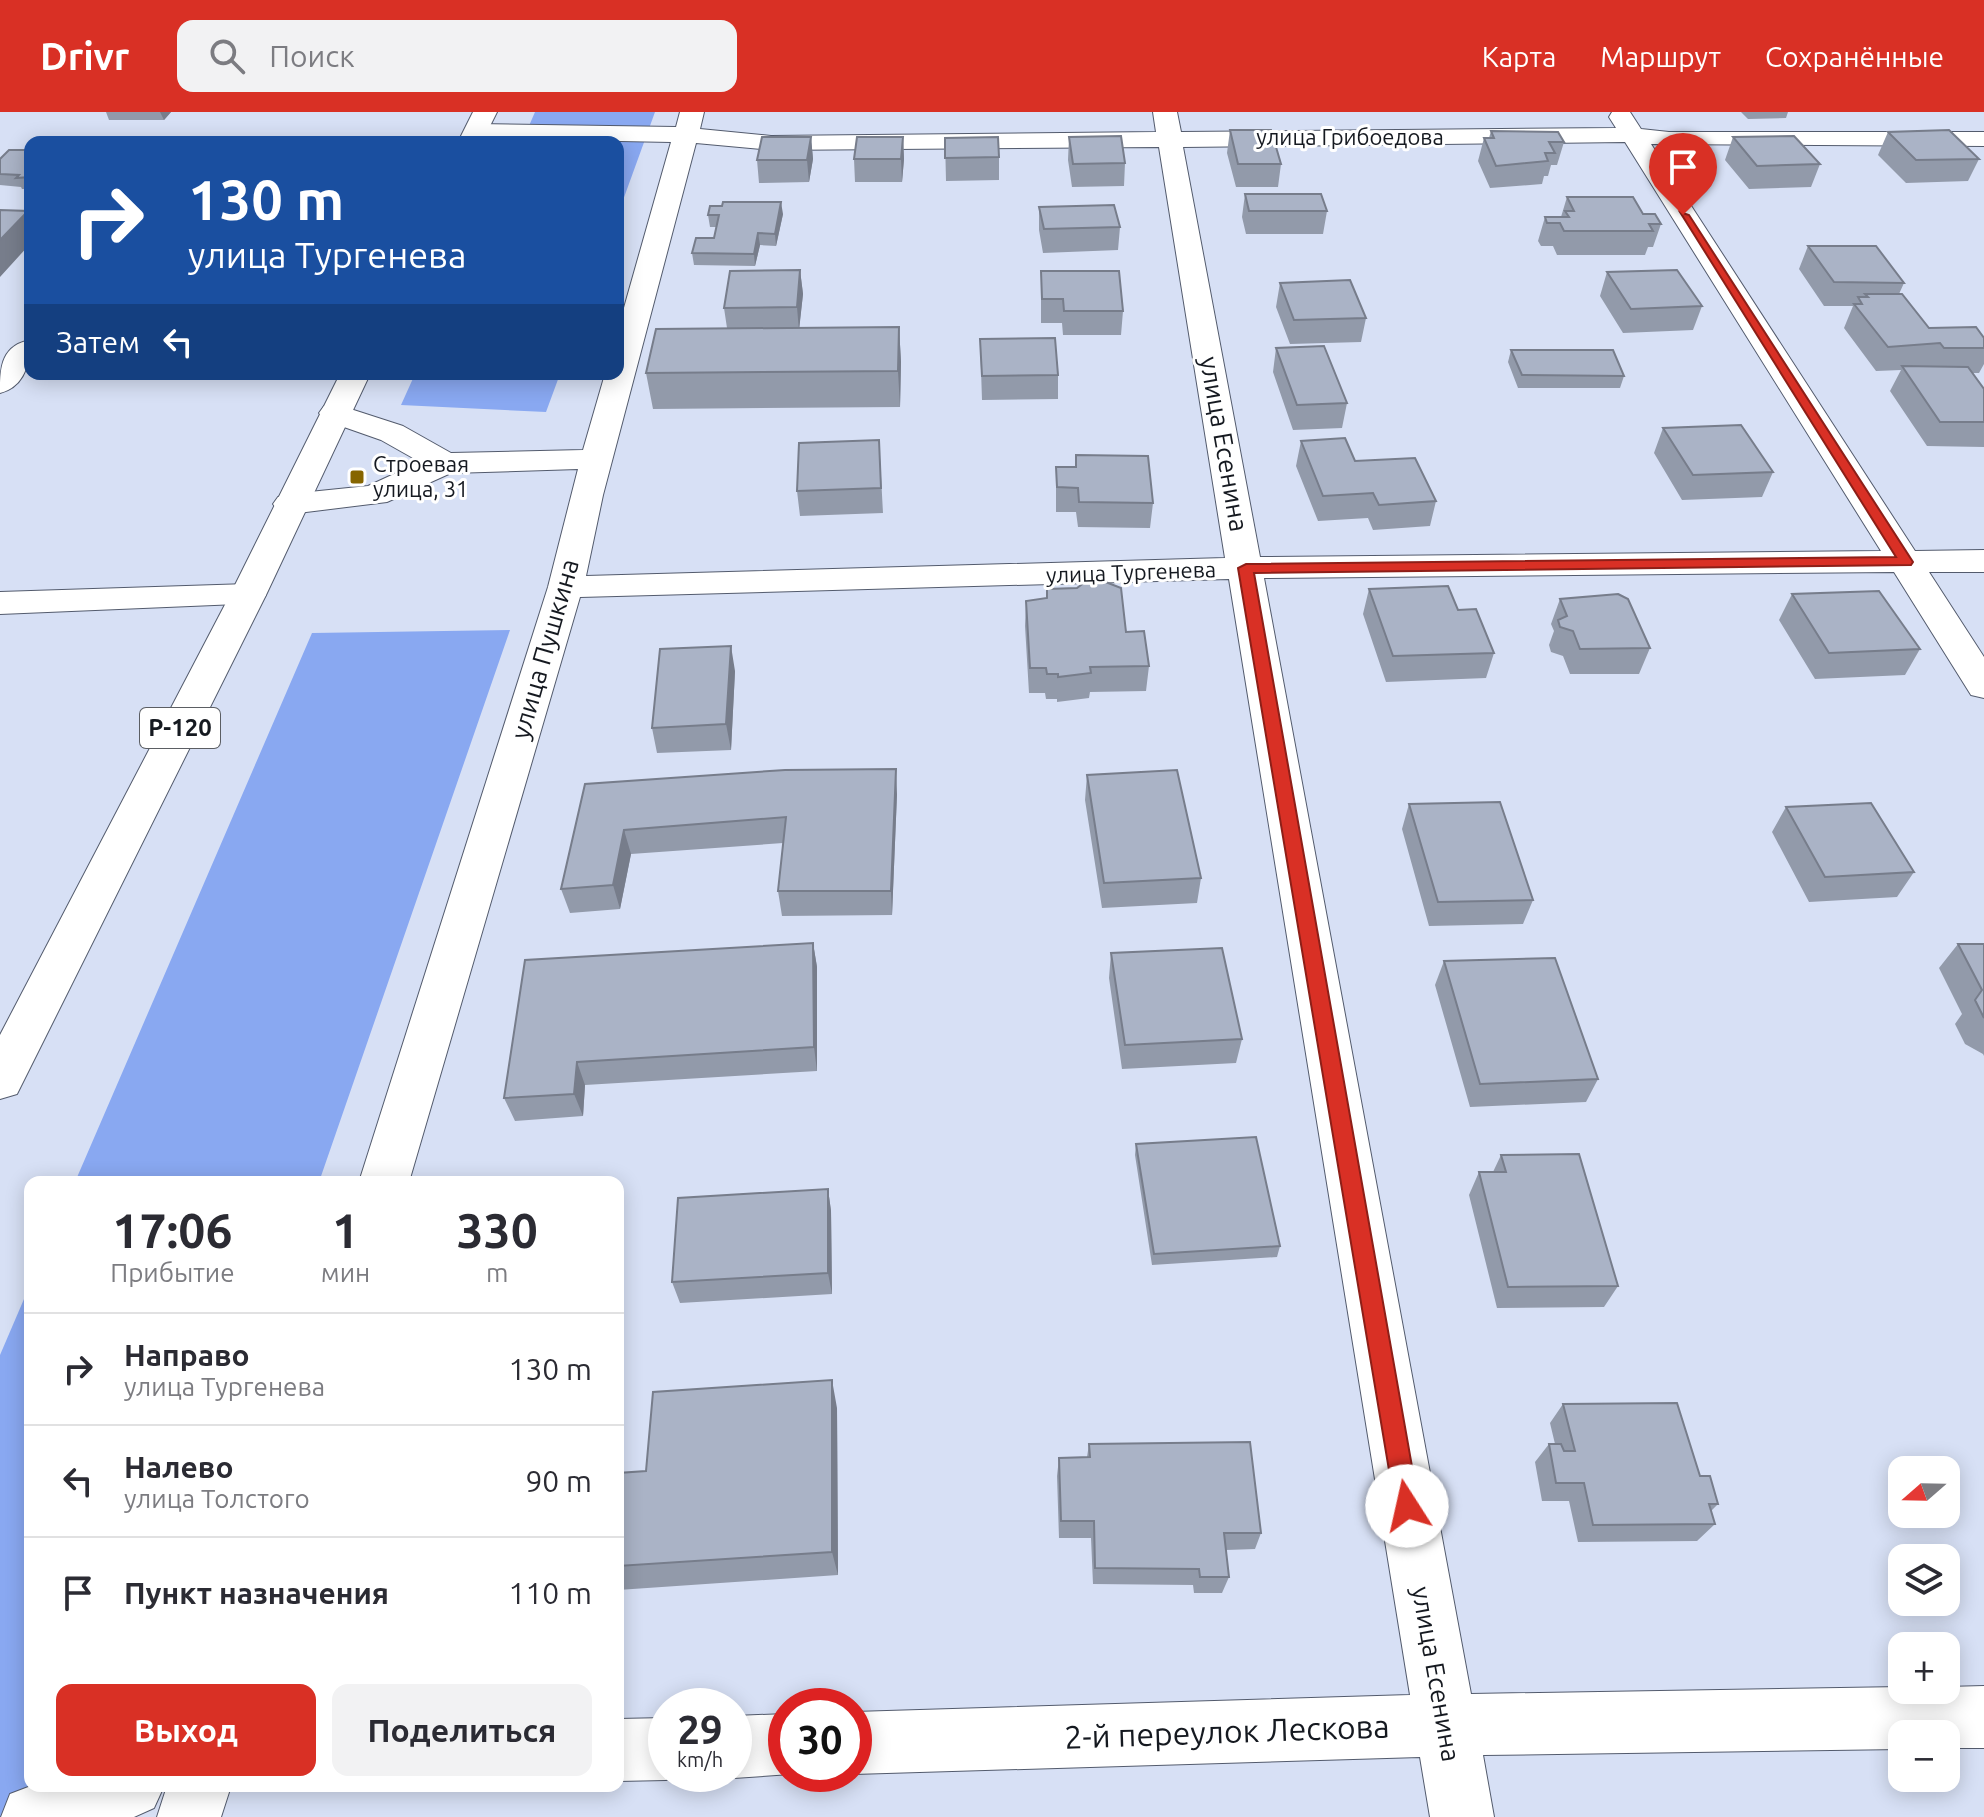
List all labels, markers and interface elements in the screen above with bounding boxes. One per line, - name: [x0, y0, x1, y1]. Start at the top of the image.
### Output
- search box: [177, 20, 737, 92]
- icon: search: [205, 34, 249, 78]
- text: Drivr: [40, 35, 129, 77]
- text: Поиск: [269, 39, 355, 73]
- text: Карта: [1482, 41, 1556, 72]
- text: Маршрут: [1600, 41, 1721, 72]
- text: Сохранённые: [1765, 41, 1944, 72]
- street label: улица Грибоедова: [1256, 124, 1444, 149]
- pin: [1649, 133, 1717, 215]
- icon: arrive: [1661, 145, 1705, 189]
- icon: right: [56, 168, 160, 272]
- text: 130 m: [188, 168, 344, 231]
- text: улица Тургенева: [188, 234, 467, 275]
- icon: left: [156, 320, 200, 364]
- text: Затем: [56, 325, 140, 359]
- street label: улица Есенина: [1195, 354, 1254, 534]
- place label: Строевая улица, 31: [373, 451, 469, 501]
- marker: Строевая улица, 31: [348, 468, 366, 486]
- street label: улица Пушкина: [505, 555, 584, 742]
- street label: улица Тургенева: [1045, 556, 1216, 587]
- road number: Р-120: [140, 708, 220, 748]
- text: 17:06: [112, 1203, 232, 1257]
- text: 1: [332, 1203, 359, 1257]
- text: 330: [457, 1203, 538, 1257]
- text: Прибытие: [110, 1258, 235, 1287]
- text: мин: [321, 1258, 370, 1287]
- text: m: [486, 1258, 508, 1287]
- text: Направо: [124, 1338, 250, 1372]
- icon: right: [56, 1347, 100, 1391]
- text: 130 m: [508, 1352, 592, 1386]
- text: улица Тургенева: [124, 1372, 325, 1401]
- text: Налево: [124, 1450, 234, 1484]
- north arrow: [1888, 1456, 1960, 1528]
- map controls: [1888, 1456, 1960, 1792]
- icon: left: [56, 1459, 100, 1503]
- text: 90 m: [525, 1464, 592, 1498]
- position arrow: [1365, 1464, 1449, 1548]
- text: улица Толстого: [124, 1484, 310, 1513]
- button: layers: [1888, 1544, 1960, 1616]
- icon: arrive: [56, 1571, 100, 1615]
- text: Пункт назначения: [124, 1576, 389, 1610]
- text: 110 m: [508, 1576, 592, 1610]
- street label: улица Есенина: [1407, 1584, 1466, 1764]
- button: +: [1888, 1632, 1960, 1704]
- button: Выход: [56, 1684, 316, 1776]
- button: Поделиться: [332, 1684, 592, 1776]
- speed limit sign: 30: [768, 1688, 872, 1792]
- text: 29: [677, 1707, 723, 1752]
- street label: 2-й переулок Лескова: [1064, 1707, 1390, 1755]
- button: −: [1888, 1720, 1960, 1792]
- text: km/h: [677, 1748, 723, 1771]

